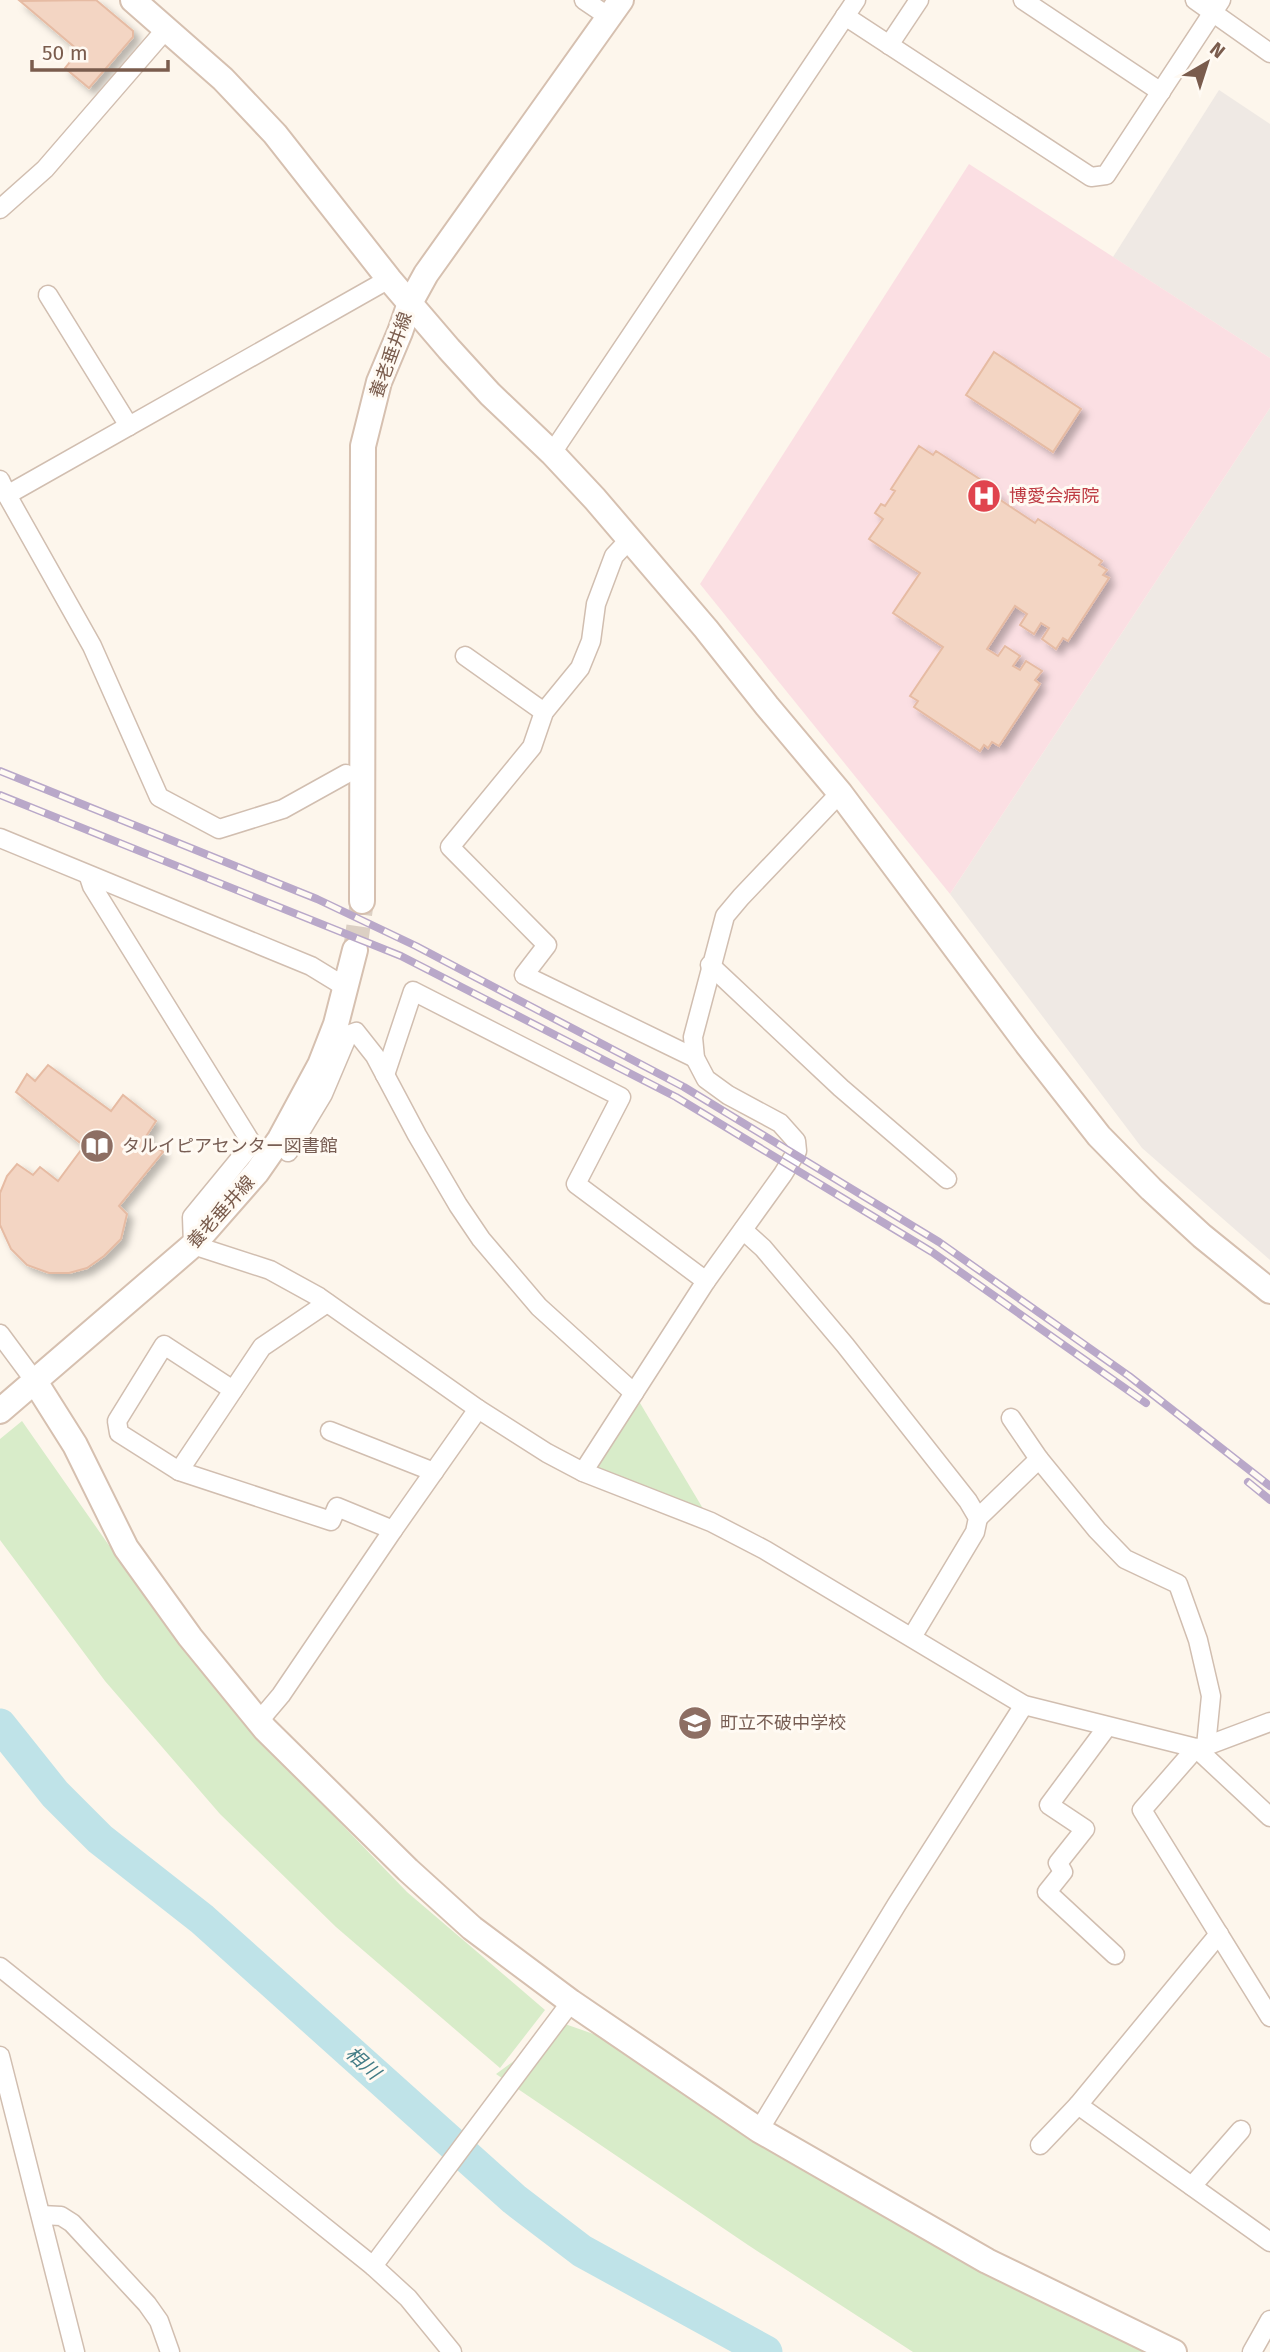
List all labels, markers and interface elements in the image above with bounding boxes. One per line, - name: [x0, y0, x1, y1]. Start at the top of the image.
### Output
- scale bar: [32, 28, 168, 72]
- north arrow: [1172, 28, 1242, 98]
- text: N: [1205, 37, 1230, 63]
- text: 50 m: [42, 40, 88, 66]
- street label: 養老垂井線: [365, 309, 417, 401]
- hospital icon: 博愛会病院: [965, 477, 1003, 515]
- place label: 博愛会病院: [1009, 485, 1099, 507]
- library icon: タルイピアセンター図書館: [78, 1127, 116, 1165]
- place label: タルイピアセンター図書館: [122, 1135, 338, 1157]
- street label: 養老垂井線: [183, 1171, 259, 1253]
- school or university icon: 町立不破中学校: [676, 1704, 714, 1742]
- place label: 町立不破中学校: [720, 1712, 846, 1734]
- water label: 相川: [341, 2042, 386, 2086]

